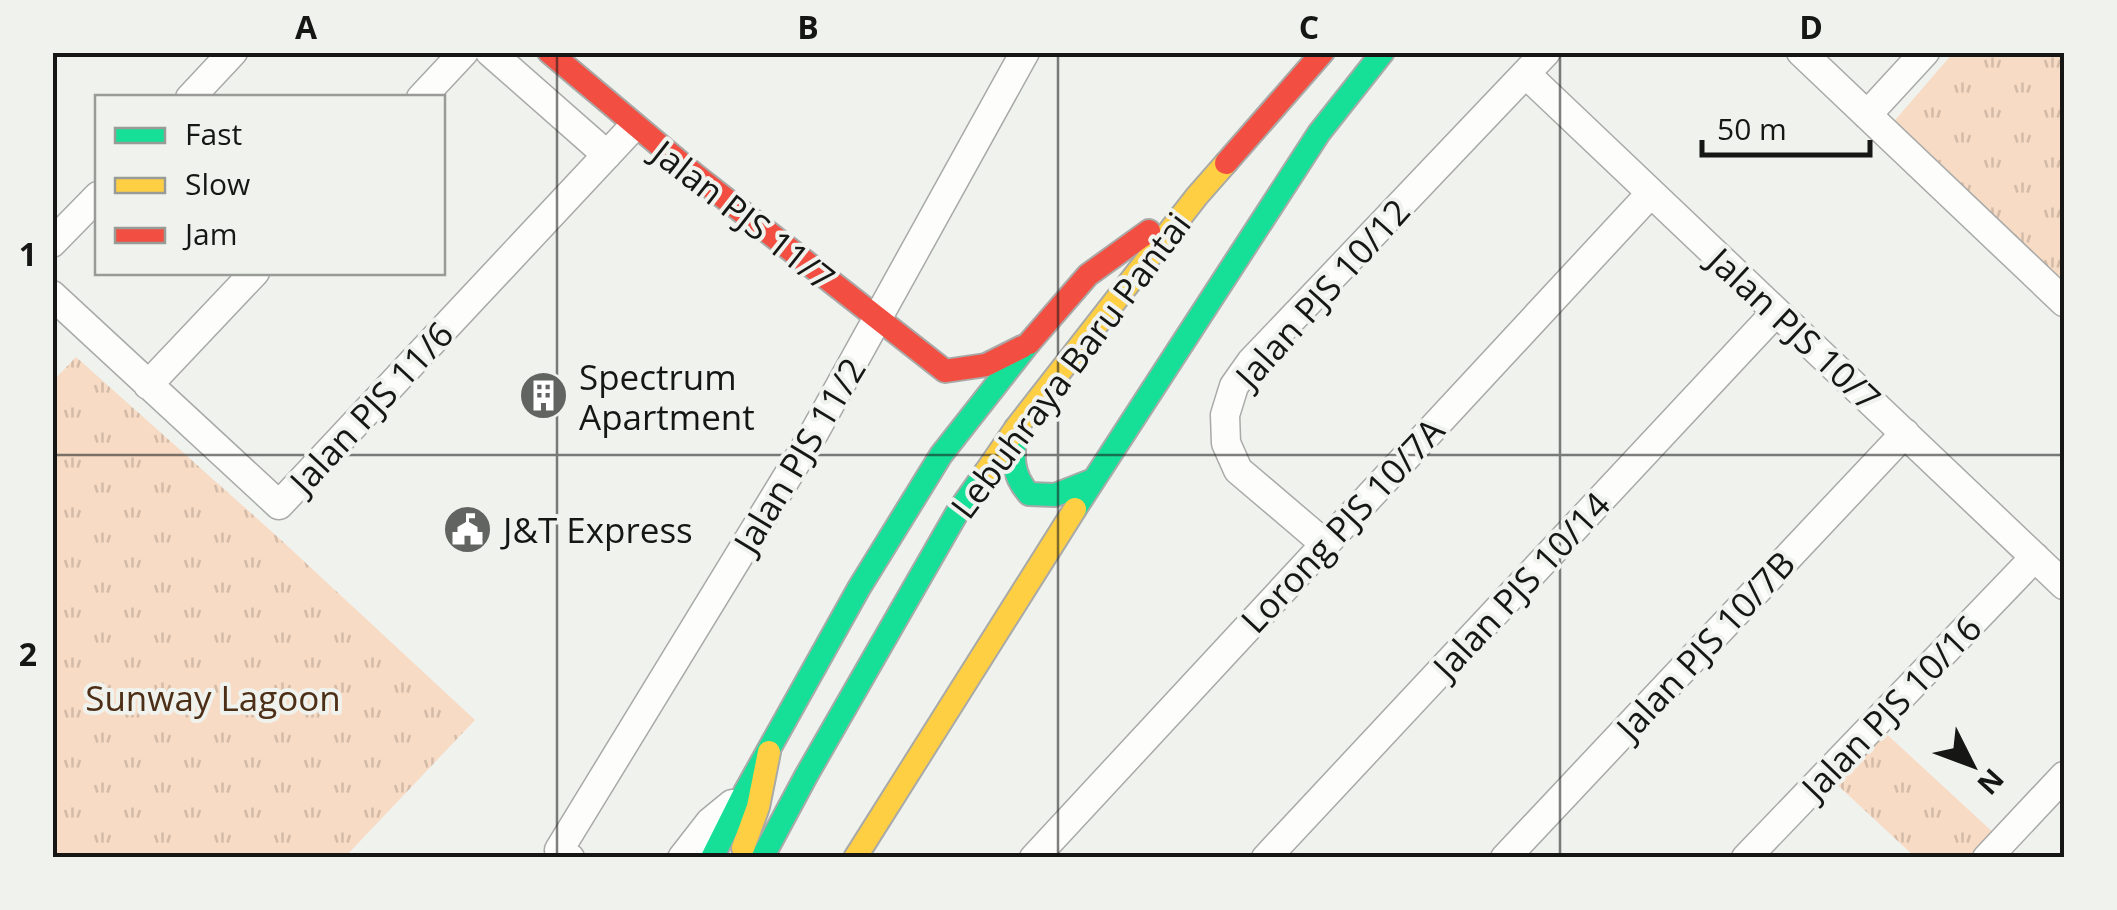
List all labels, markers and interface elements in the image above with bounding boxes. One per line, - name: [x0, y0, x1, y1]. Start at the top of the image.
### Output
- text: A: [295, 5, 318, 48]
- text: B: [797, 5, 819, 48]
- text: C: [1299, 5, 1319, 48]
- text: D: [1799, 5, 1823, 48]
- legend: [95, 95, 445, 275]
- scale bar: [1702, 95, 1870, 157]
- text: 50 m: [1717, 108, 1787, 149]
- text: Fast: [185, 113, 242, 154]
- street label: Jalan PJS 11/7: [641, 127, 845, 301]
- text: Slow: [185, 163, 250, 204]
- street label: Jalan PJS 10/12: [1222, 188, 1420, 400]
- street label: Lebuhraya Baru Pantai: [939, 202, 1201, 528]
- text: Jam: [182, 213, 238, 254]
- text: 1: [19, 232, 37, 275]
- street label: Jalan PJS 10/7: [1697, 235, 1891, 421]
- street label: Jalan PJS 11/6: [277, 311, 463, 505]
- street label: Jalan PJS 11/2: [721, 349, 876, 564]
- place label: Spectrum Apartment: [579, 353, 755, 440]
- building icon: Spectrum Apartment: [518, 370, 570, 422]
- street label: Lorong PJS 10/7A: [1230, 407, 1455, 643]
- street label: Jalan PJS 10/14: [1420, 481, 1620, 691]
- public building icon: J&T Express: [442, 503, 494, 555]
- place label: J&T Express: [500, 506, 693, 553]
- street label: Jalan PJS 10/7B: [1603, 541, 1805, 752]
- street label: Jalan PJS 10/16: [1789, 605, 1991, 812]
- text: 2: [19, 632, 37, 675]
- park label: Sunway Lagoon: [85, 674, 341, 721]
- north arrow: [1922, 715, 2022, 815]
- text: N: [1970, 761, 2013, 804]

